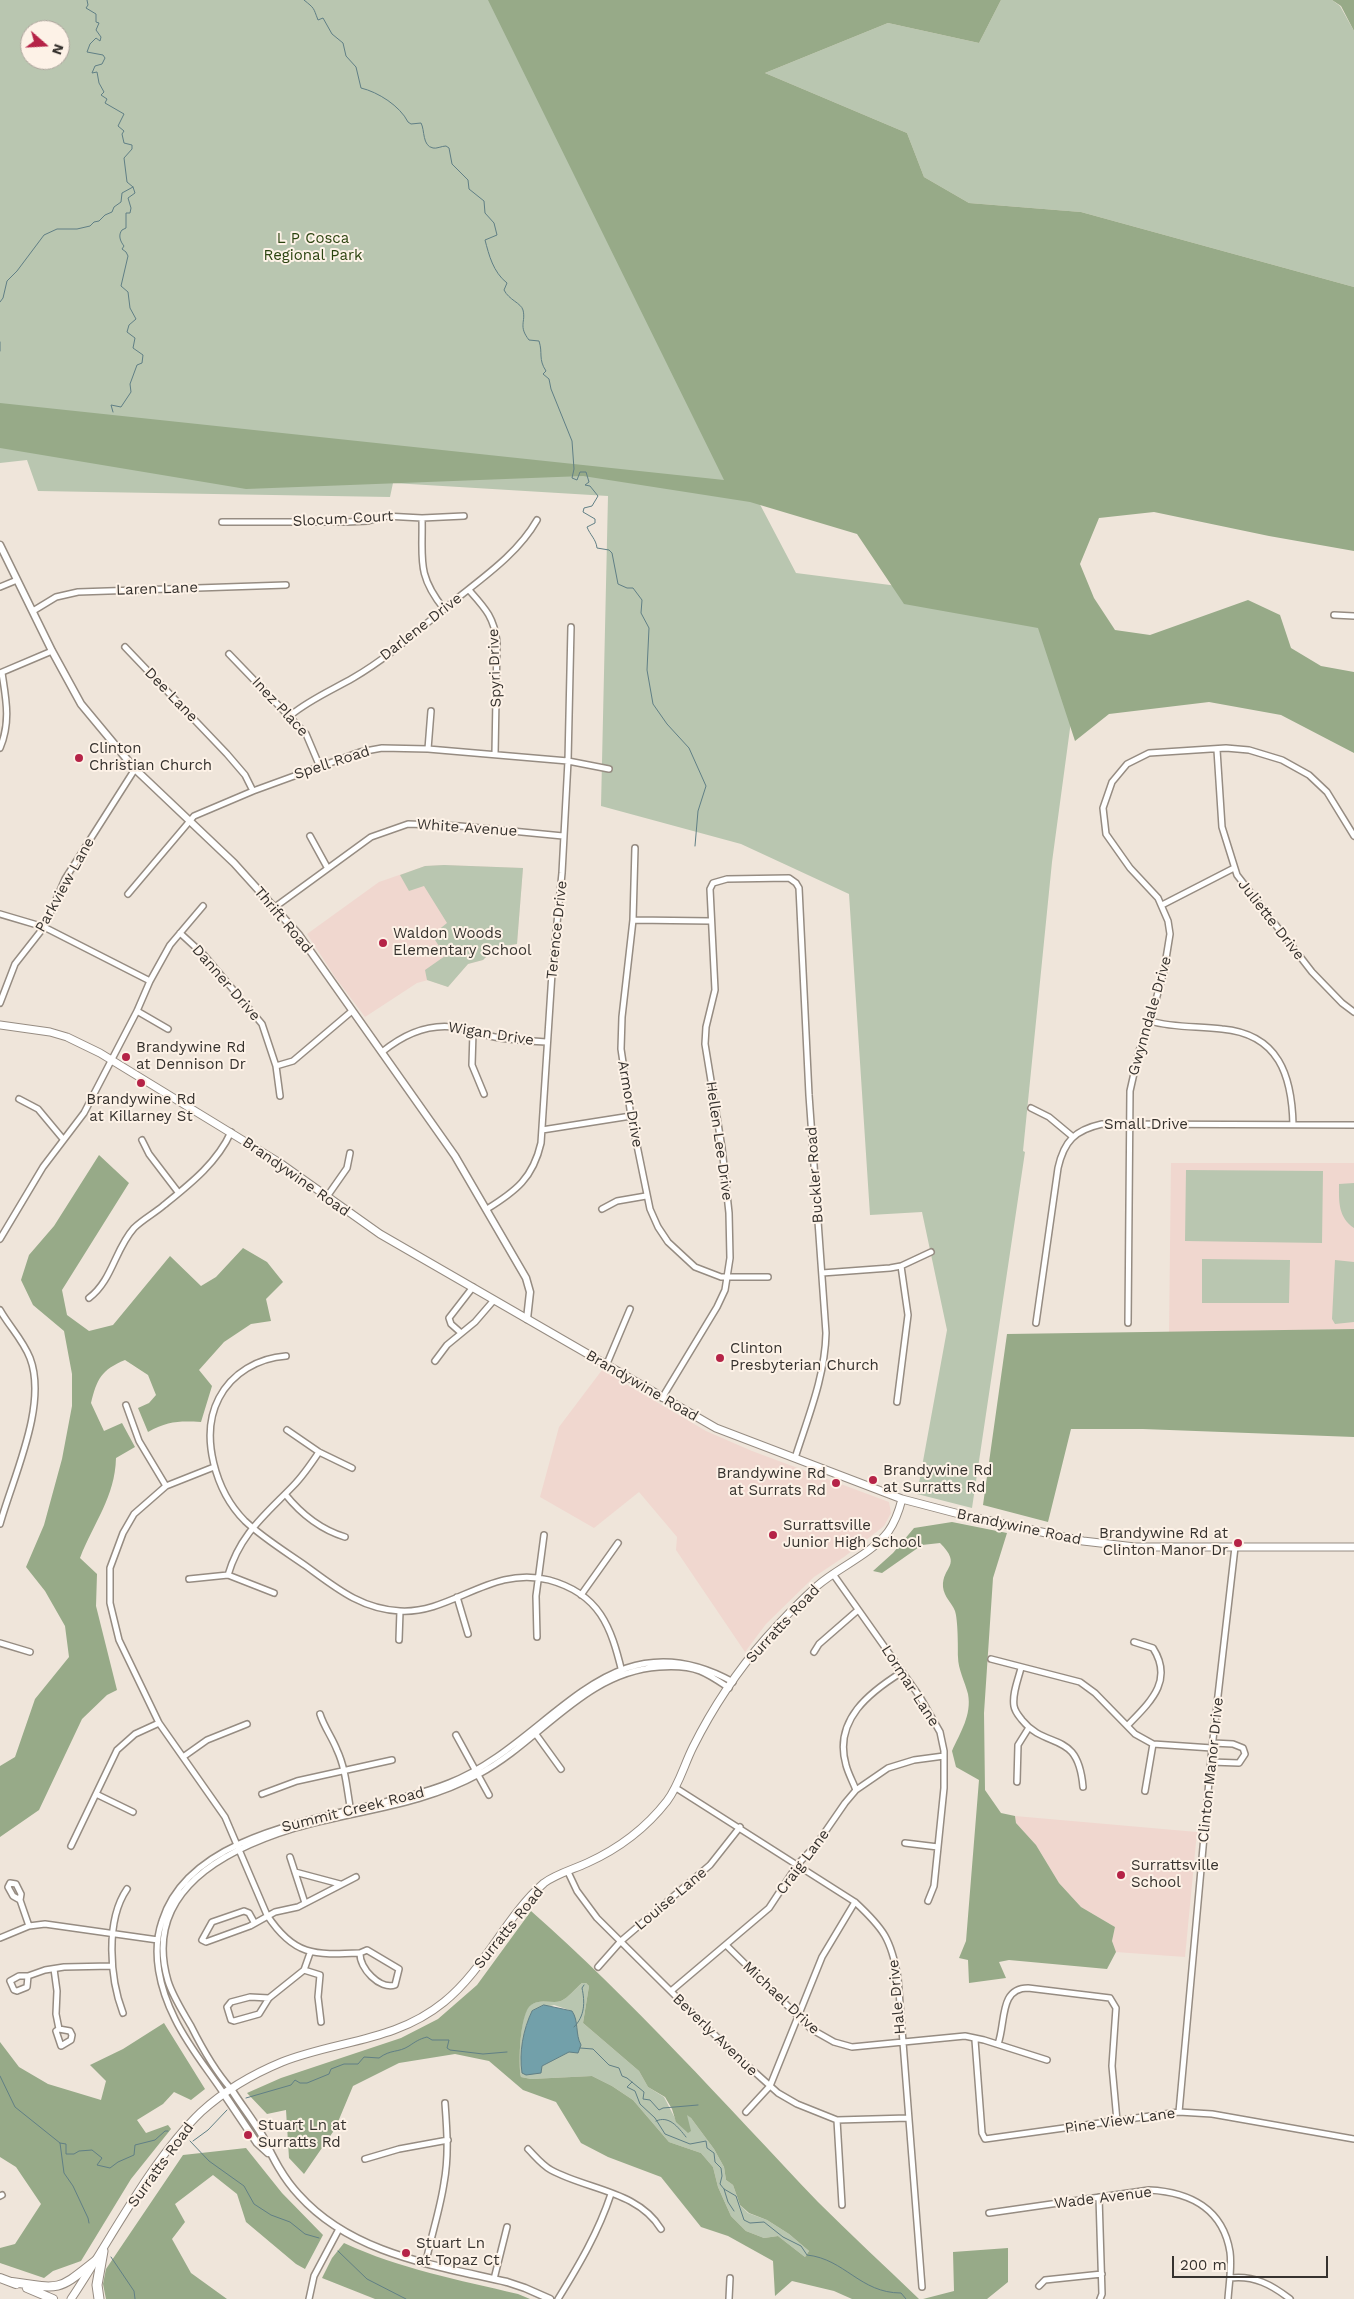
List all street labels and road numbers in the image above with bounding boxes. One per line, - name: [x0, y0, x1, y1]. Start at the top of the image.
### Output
- street label: Slocum Court: [292, 507, 394, 531]
- street label: Laren Lane: [116, 579, 198, 599]
- street label: Darlene Drive: [376, 589, 466, 665]
- street label: Spyri Drive: [485, 628, 505, 708]
- street label: Dee Lane: [141, 664, 201, 726]
- street label: Inez Place: [248, 674, 312, 740]
- street label: Spell Road: [292, 742, 372, 784]
- street label: White Avenue: [416, 816, 518, 840]
- street label: Parkview Lane: [32, 834, 98, 936]
- street label: Juliette Drive: [1234, 876, 1308, 964]
- street label: Terence Drive: [543, 880, 571, 980]
- street label: Thrift Road: [250, 883, 316, 957]
- street label: Danner Drive: [188, 941, 264, 1025]
- street label: Gwynndale Drive: [1124, 954, 1176, 1078]
- street label: Wigan Drive: [447, 1018, 535, 1050]
- street label: Armor Drive: [614, 1059, 646, 1149]
- street label: Hellen Lee Drive: [702, 1080, 736, 1202]
- street label: Small Drive: [1104, 1116, 1188, 1134]
- street label: Buckler Road: [803, 1126, 827, 1224]
- street label: Brandywine Road: [239, 1133, 353, 1221]
- street label: Brandywine Road: [583, 1346, 701, 1426]
- street label: Brandywine Road: [955, 1505, 1083, 1549]
- street label: Surratts Road: [742, 1581, 824, 1667]
- street label: Lormar Lane: [877, 1642, 943, 1730]
- street label: Clinton Manor Drive: [1194, 1697, 1228, 1843]
- street label: Summit Creek Road: [280, 1784, 426, 1836]
- street label: Craig Lane: [773, 1826, 833, 1898]
- street label: Louise Lane: [631, 1864, 711, 1934]
- street label: Surratts Road: [470, 1883, 548, 1973]
- street label: Michael Drive: [739, 1958, 823, 2038]
- street label: Hale Drive: [885, 1959, 909, 2035]
- street label: Beverly Avenue: [669, 1990, 761, 2080]
- street label: Pine View Lane: [1064, 2104, 1176, 2138]
- street label: Surratts Road: [124, 2119, 198, 2211]
- street label: Wade Avenue: [1053, 2183, 1153, 2213]

